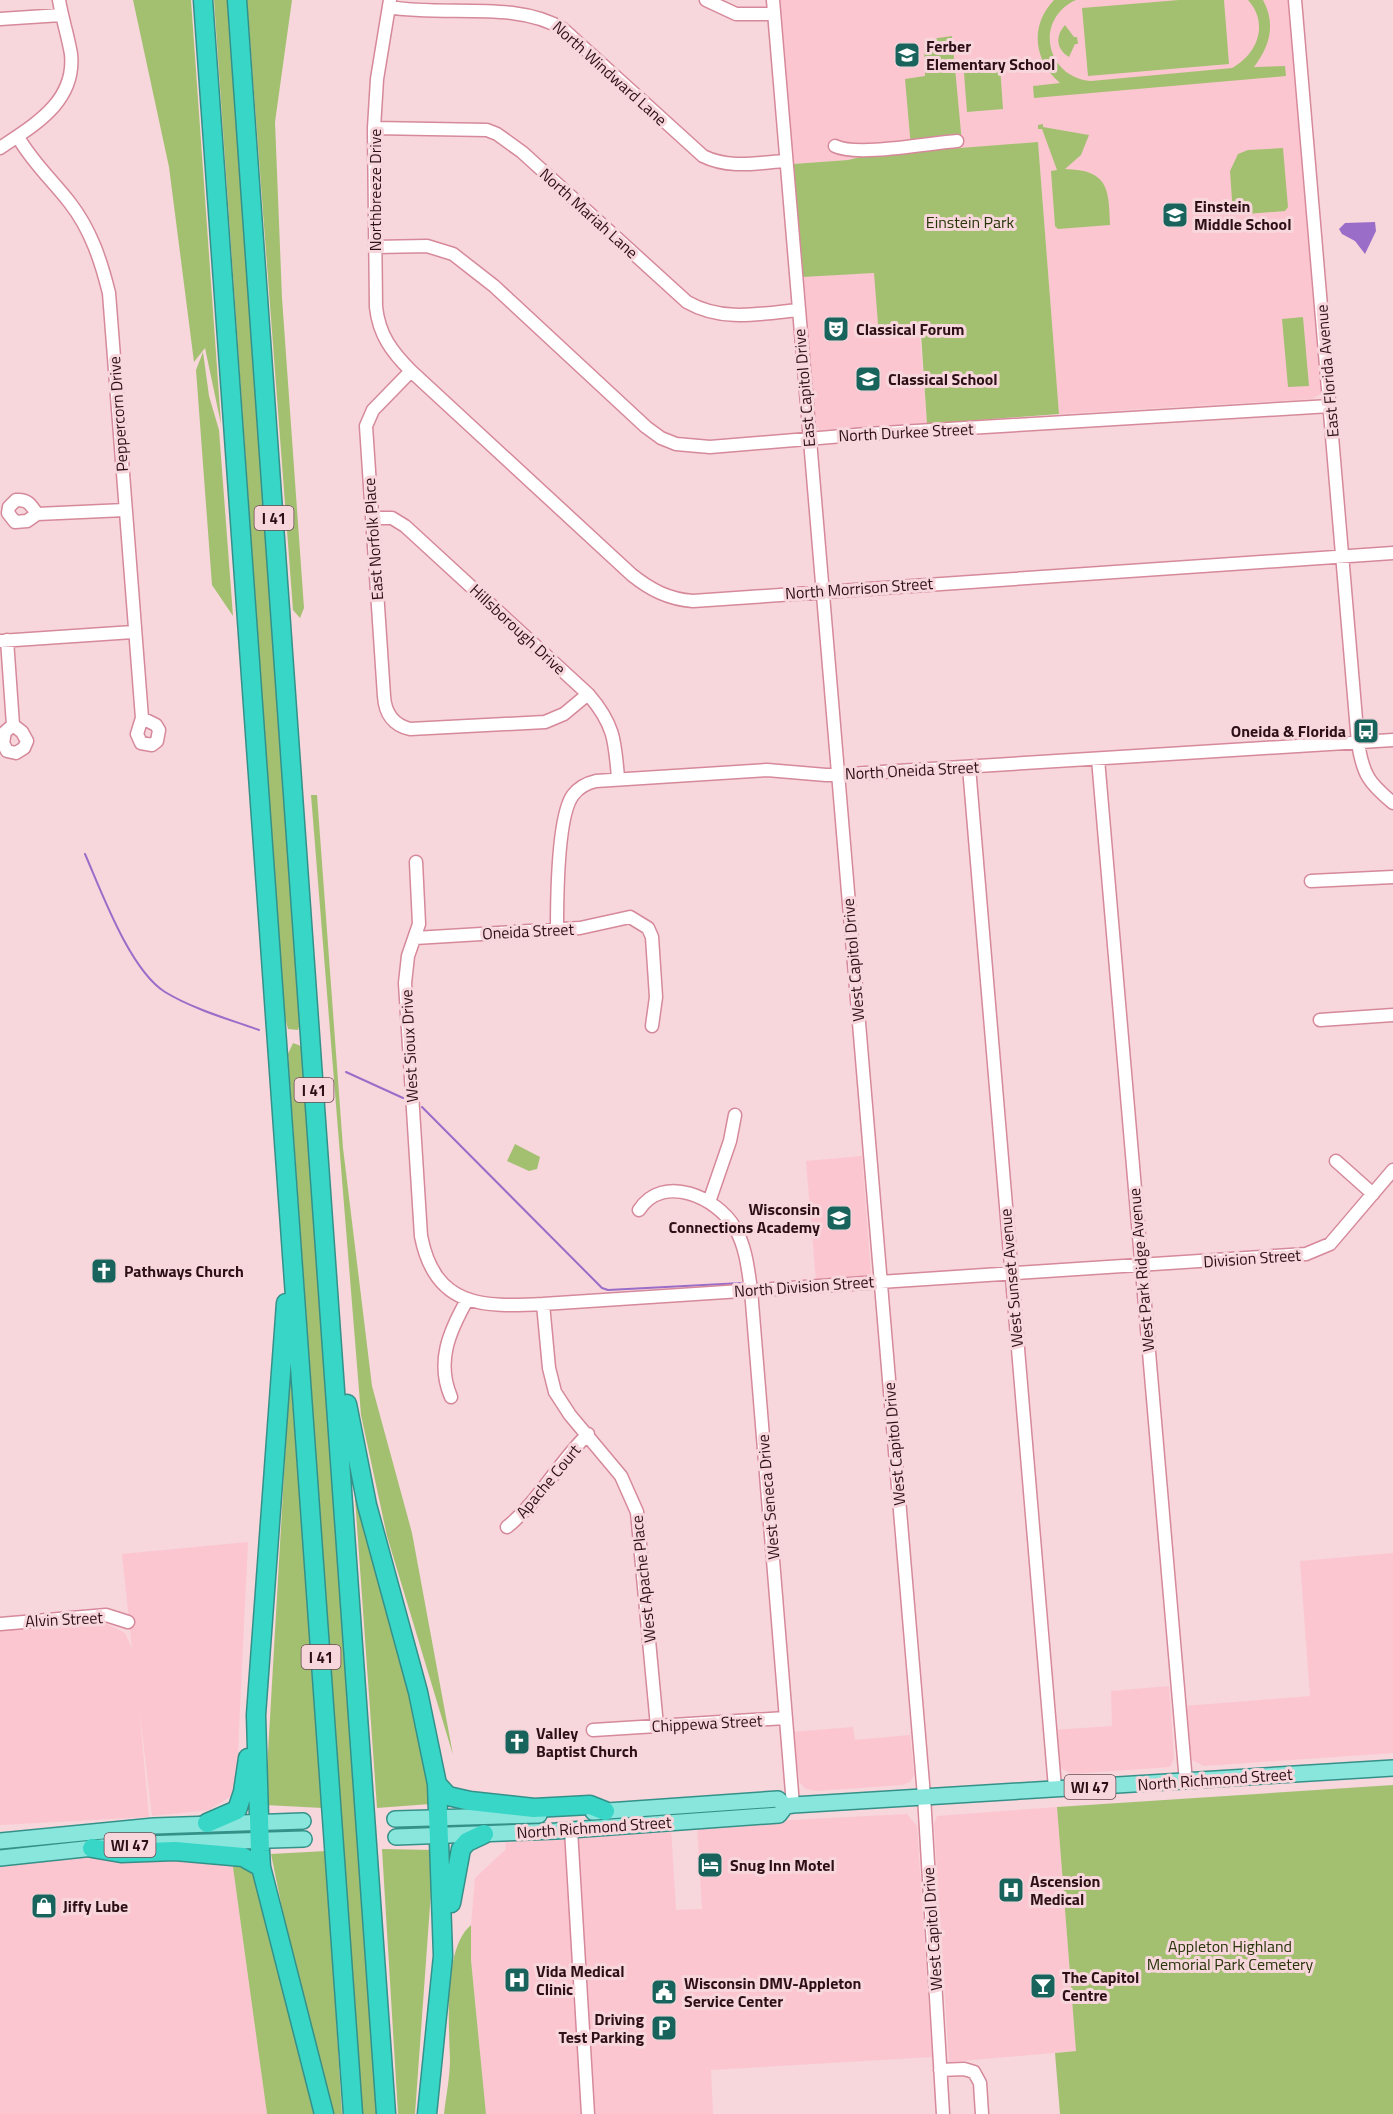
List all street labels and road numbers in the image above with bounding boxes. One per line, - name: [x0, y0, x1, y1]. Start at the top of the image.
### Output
- street label: North Windward Lane: [547, 15, 673, 131]
- street label: Northbreeze Drive: [363, 129, 387, 251]
- street label: North Mariah Lane: [534, 162, 644, 264]
- street label: East Florida Avenue: [1309, 304, 1345, 438]
- street label: East Capitol Drive: [787, 328, 821, 448]
- street label: Peppercorn Drive: [102, 355, 134, 473]
- street label: North Durkee Street: [838, 416, 975, 448]
- street label: East Norfolk Place: [357, 477, 389, 601]
- road number: I 41: [254, 506, 294, 530]
- street label: North Morrison Street: [784, 571, 934, 605]
- street label: Hillsborough Drive: [465, 578, 571, 680]
- street label: North Oneida Street: [844, 754, 980, 786]
- street label: West Capitol Drive: [836, 897, 870, 1023]
- street label: Oneida Street: [481, 917, 575, 945]
- street label: West Sioux Drive: [394, 989, 424, 1103]
- road number: I 41: [294, 1078, 334, 1102]
- street label: West Park Ridge Avenue: [1122, 1187, 1160, 1353]
- street label: West Sunset Avenue: [993, 1208, 1029, 1348]
- street label: Division Street: [1202, 1243, 1302, 1273]
- street label: North Division Street: [733, 1269, 875, 1303]
- street label: West Capitol Drive: [877, 1381, 911, 1507]
- street label: West Seneca Drive: [751, 1433, 785, 1561]
- street label: Apache Court: [510, 1439, 586, 1523]
- street label: West Apache Place: [624, 1514, 662, 1644]
- street label: Alvin Street: [25, 1605, 104, 1633]
- road number: I 41: [302, 1645, 340, 1669]
- street label: Chippewa Street: [651, 1708, 763, 1738]
- street label: North Richmond Street: [1137, 1762, 1294, 1796]
- road number: WI 47: [1064, 1775, 1116, 1799]
- street label: North Richmond Street: [516, 1810, 673, 1844]
- road number: WI 47: [104, 1833, 156, 1857]
- street label: West Capitol Drive: [916, 1867, 948, 1991]

